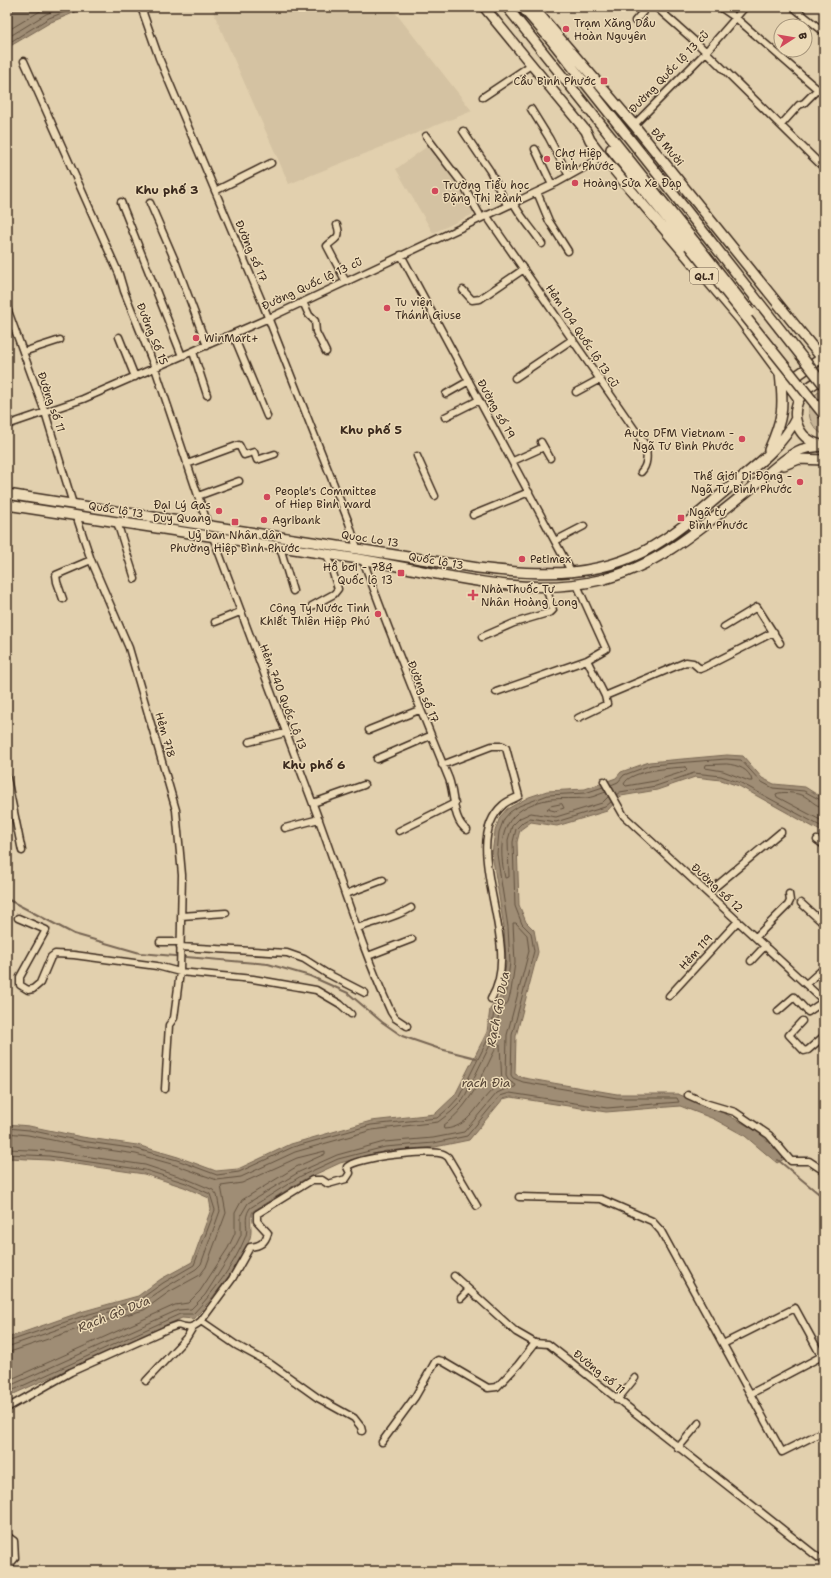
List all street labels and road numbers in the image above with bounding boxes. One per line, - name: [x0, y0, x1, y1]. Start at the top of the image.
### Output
- street label: Đường Quốc lộ 13 cũ: [626, 28, 712, 116]
- street label: Đỗ Mười: [647, 125, 687, 169]
- street label: Đường số 17: [231, 218, 271, 284]
- street label: Đường Quốc lộ 13 cũ: [259, 254, 365, 314]
- road number: QL.1: [690, 268, 718, 284]
- street label: Hẻm 104 Quốc lộ 13 cũ: [542, 282, 622, 390]
- street label: Đường Số 15: [133, 301, 171, 368]
- street label: Đường số 11: [34, 370, 68, 434]
- street label: Đường số 19: [473, 377, 519, 441]
- street label: Quốc lộ 13: [87, 498, 145, 522]
- street label: Quoc Lo 13: [340, 527, 400, 551]
- street label: Quốc lộ 13: [407, 549, 465, 573]
- street label: Hẻm 740 Quốc Lộ 13: [256, 642, 310, 752]
- street label: Đường số 17: [404, 659, 442, 726]
- street label: Hẻm 718: [151, 711, 179, 759]
- street label: Đường số 12: [688, 860, 746, 916]
- street label: Hẻm 119: [676, 931, 716, 973]
- street label: Đường số 11: [570, 1346, 628, 1398]

